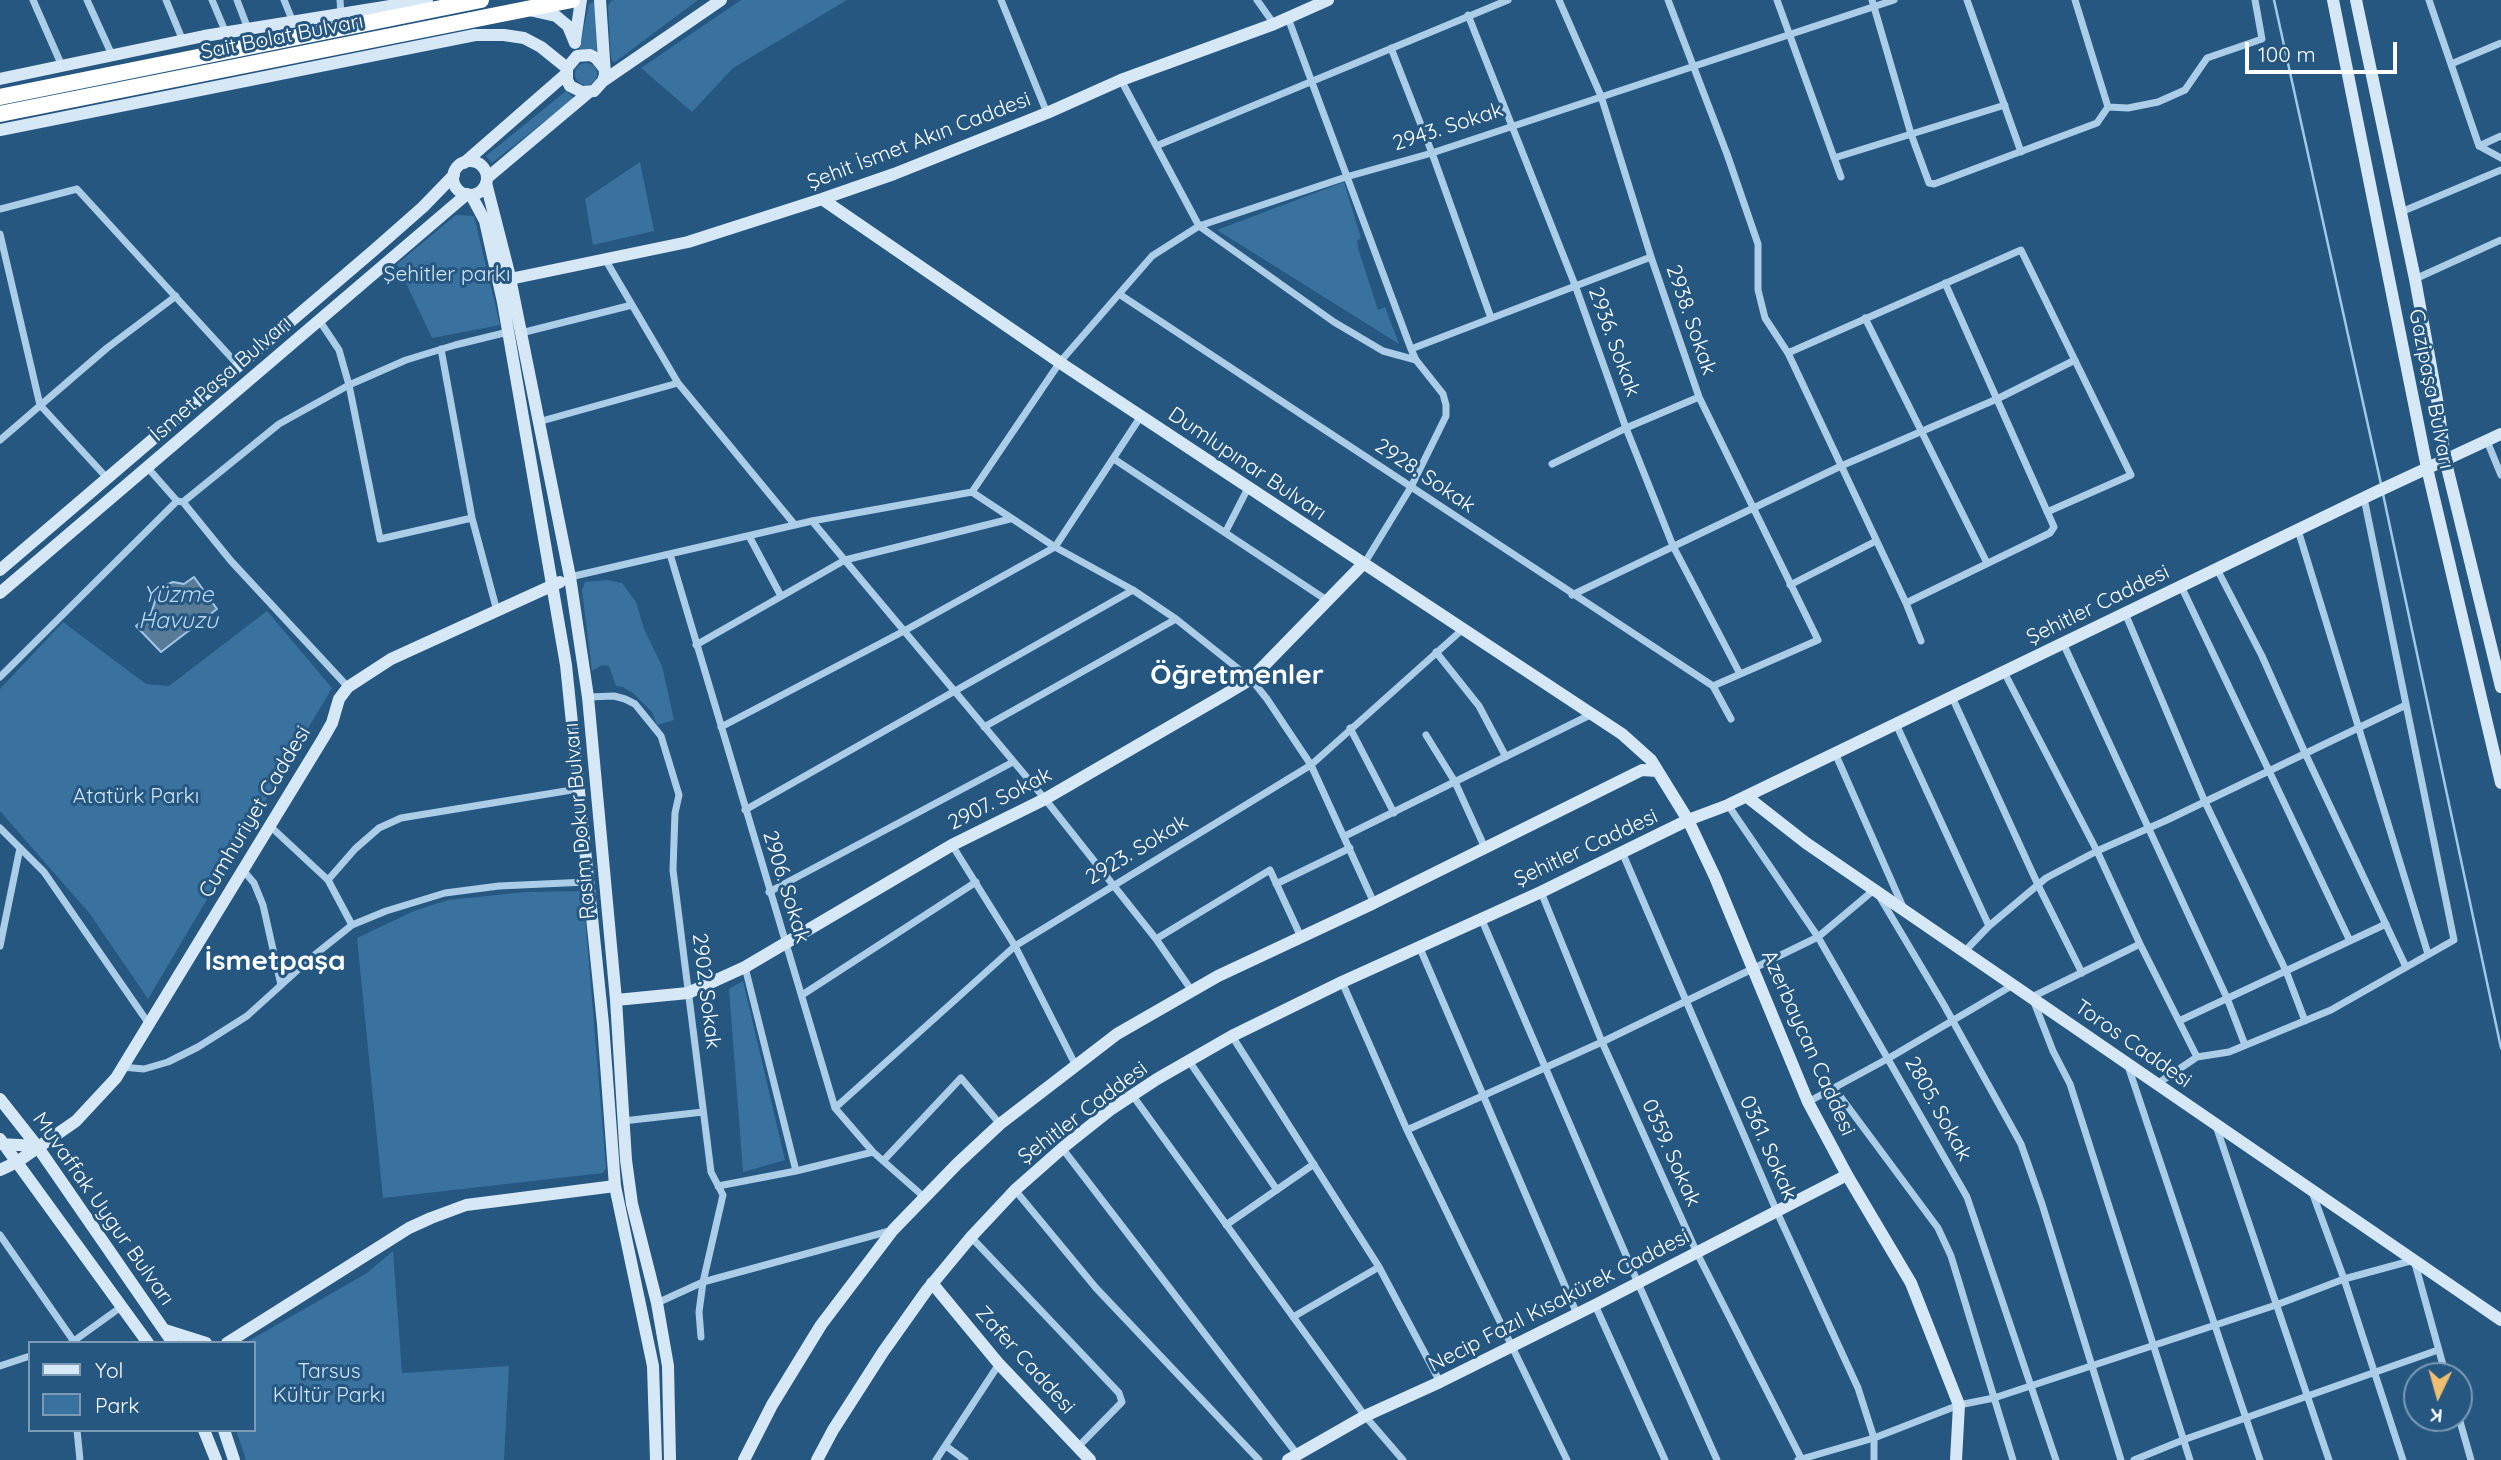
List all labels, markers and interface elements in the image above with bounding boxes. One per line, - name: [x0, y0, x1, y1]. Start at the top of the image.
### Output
- street label: Sait Bolat Bulvarı: [199, 9, 365, 65]
- scale bar: [2249, 28, 2401, 72]
- text: 100 m: [2258, 41, 2316, 67]
- street label: Şehit İsmet Akın Caddesi: [804, 87, 1034, 195]
- street label: 2943. Sokak: [1390, 97, 1506, 157]
- park label: Şehitler parkı: [384, 262, 510, 288]
- street label: 2938. Sokak: [1660, 262, 1722, 378]
- street label: 2936. Sokak: [1583, 284, 1645, 400]
- street label: Gazipaşa Bulvarı: [2403, 307, 2459, 471]
- street label: İsmet Paşa Bulvarı: [145, 311, 297, 447]
- street label: Dumlupınar Bulvarı: [1163, 402, 1331, 526]
- street label: 2928. Sokak: [1370, 433, 1480, 519]
- street label: Şehitler Caddesi: [2023, 560, 2173, 650]
- water label: Yüzme Havuzu: [138, 581, 218, 635]
- district label: Öğretmenler: [1150, 659, 1324, 693]
- street label: Cumhuriyet Caddesi: [194, 722, 316, 902]
- street label: Rasim Dokur Bulvarı: [559, 722, 601, 920]
- street label: 2907. Sokak: [944, 762, 1056, 836]
- park label: Atatürk Parkı: [73, 784, 199, 810]
- street label: Şehitler Caddesi: [1510, 804, 1662, 892]
- street label: 2923. Sokak: [1081, 810, 1193, 890]
- street label: 2906. Sokak: [757, 828, 815, 946]
- street label: 2902. Sokak: [686, 932, 726, 1050]
- district label: İsmetpaşa: [204, 945, 346, 979]
- street label: Azerbaycan Caddesi: [1756, 946, 1860, 1140]
- street label: Toros Caddesi: [2070, 994, 2196, 1094]
- street label: 2805. Sokak: [1899, 1052, 1977, 1166]
- street label: Şehitler Caddesi: [1013, 1056, 1153, 1170]
- street label: 0361. Sokak: [1734, 1092, 1802, 1204]
- street label: 0359. Sokak: [1636, 1095, 1706, 1211]
- street label: Muvaffak Uygur Bulvarı: [27, 1108, 179, 1310]
- street label: Necip Fazıl Kısakürek Caddesi: [1424, 1224, 1694, 1378]
- street label: Zafer Caddesi: [970, 1301, 1080, 1419]
- legend: [28, 1341, 256, 1432]
- text: Yol: [95, 1357, 123, 1383]
- park label: Tarsus Kültür Parkı: [273, 1359, 385, 1409]
- north arrow: [2403, 1362, 2473, 1432]
- text: Park: [95, 1392, 139, 1418]
- text: K: [2429, 1403, 2444, 1428]

